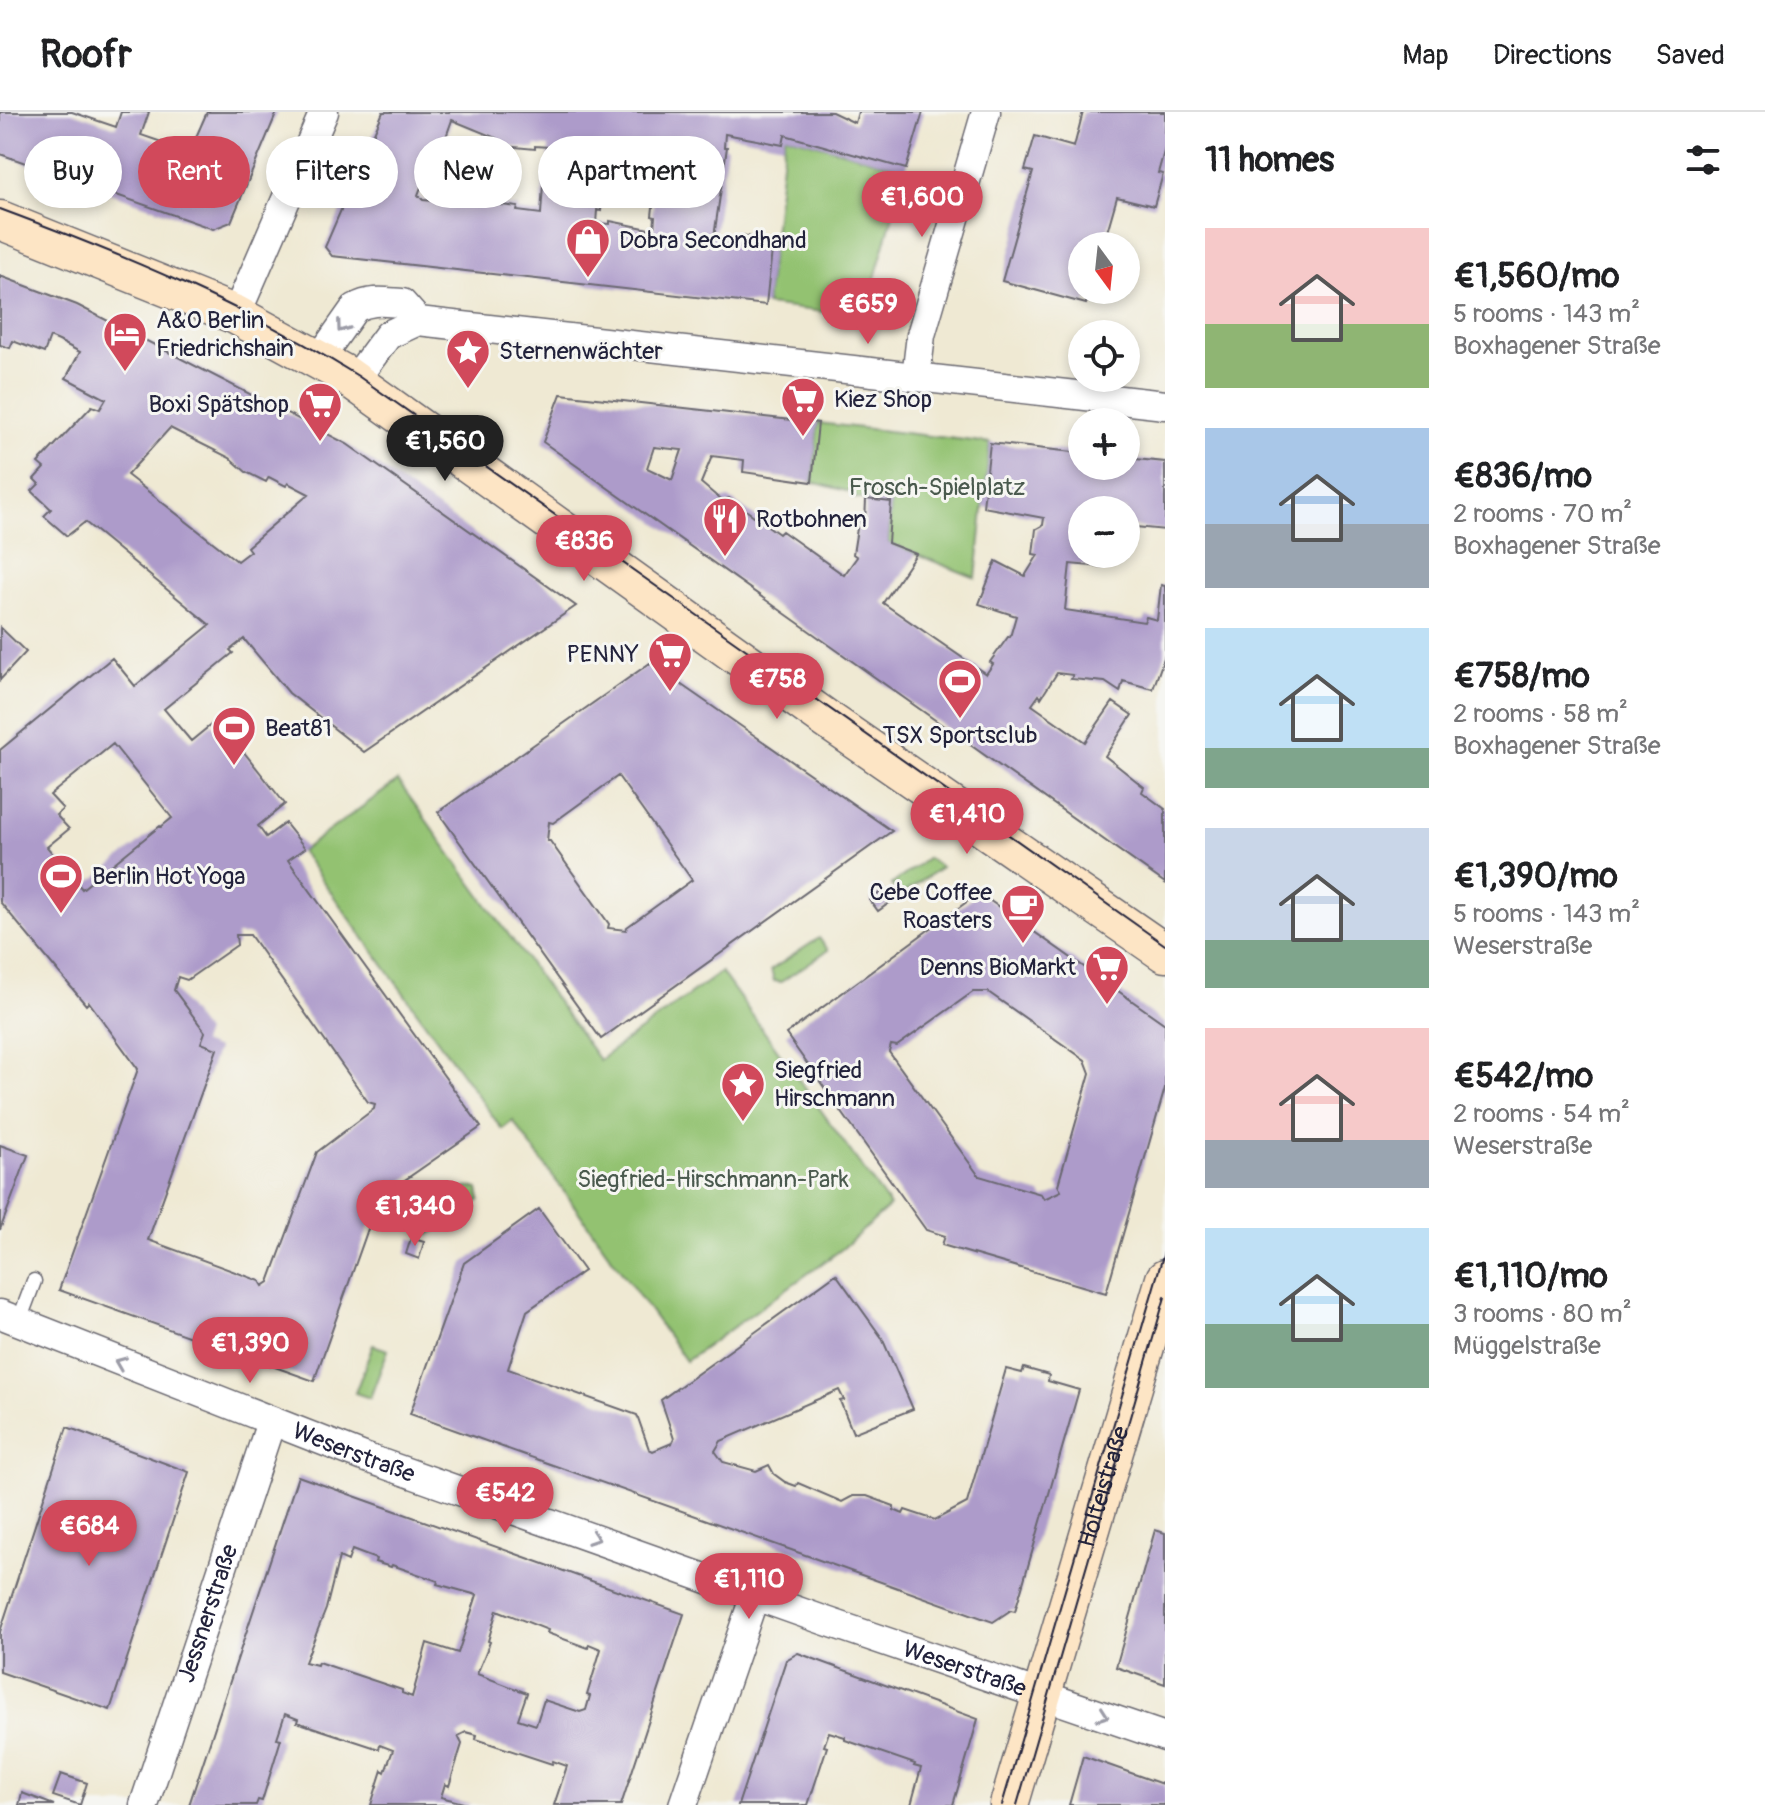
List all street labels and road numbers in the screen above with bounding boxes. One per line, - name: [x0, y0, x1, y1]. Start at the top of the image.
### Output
- street label: Weserstraße: [289, 1416, 419, 1489]
- street label: Holteistraße: [1072, 1423, 1135, 1551]
- street label: Jessnerstraße: [171, 1540, 244, 1686]
- street label: Weserstraße: [899, 1634, 1030, 1703]

